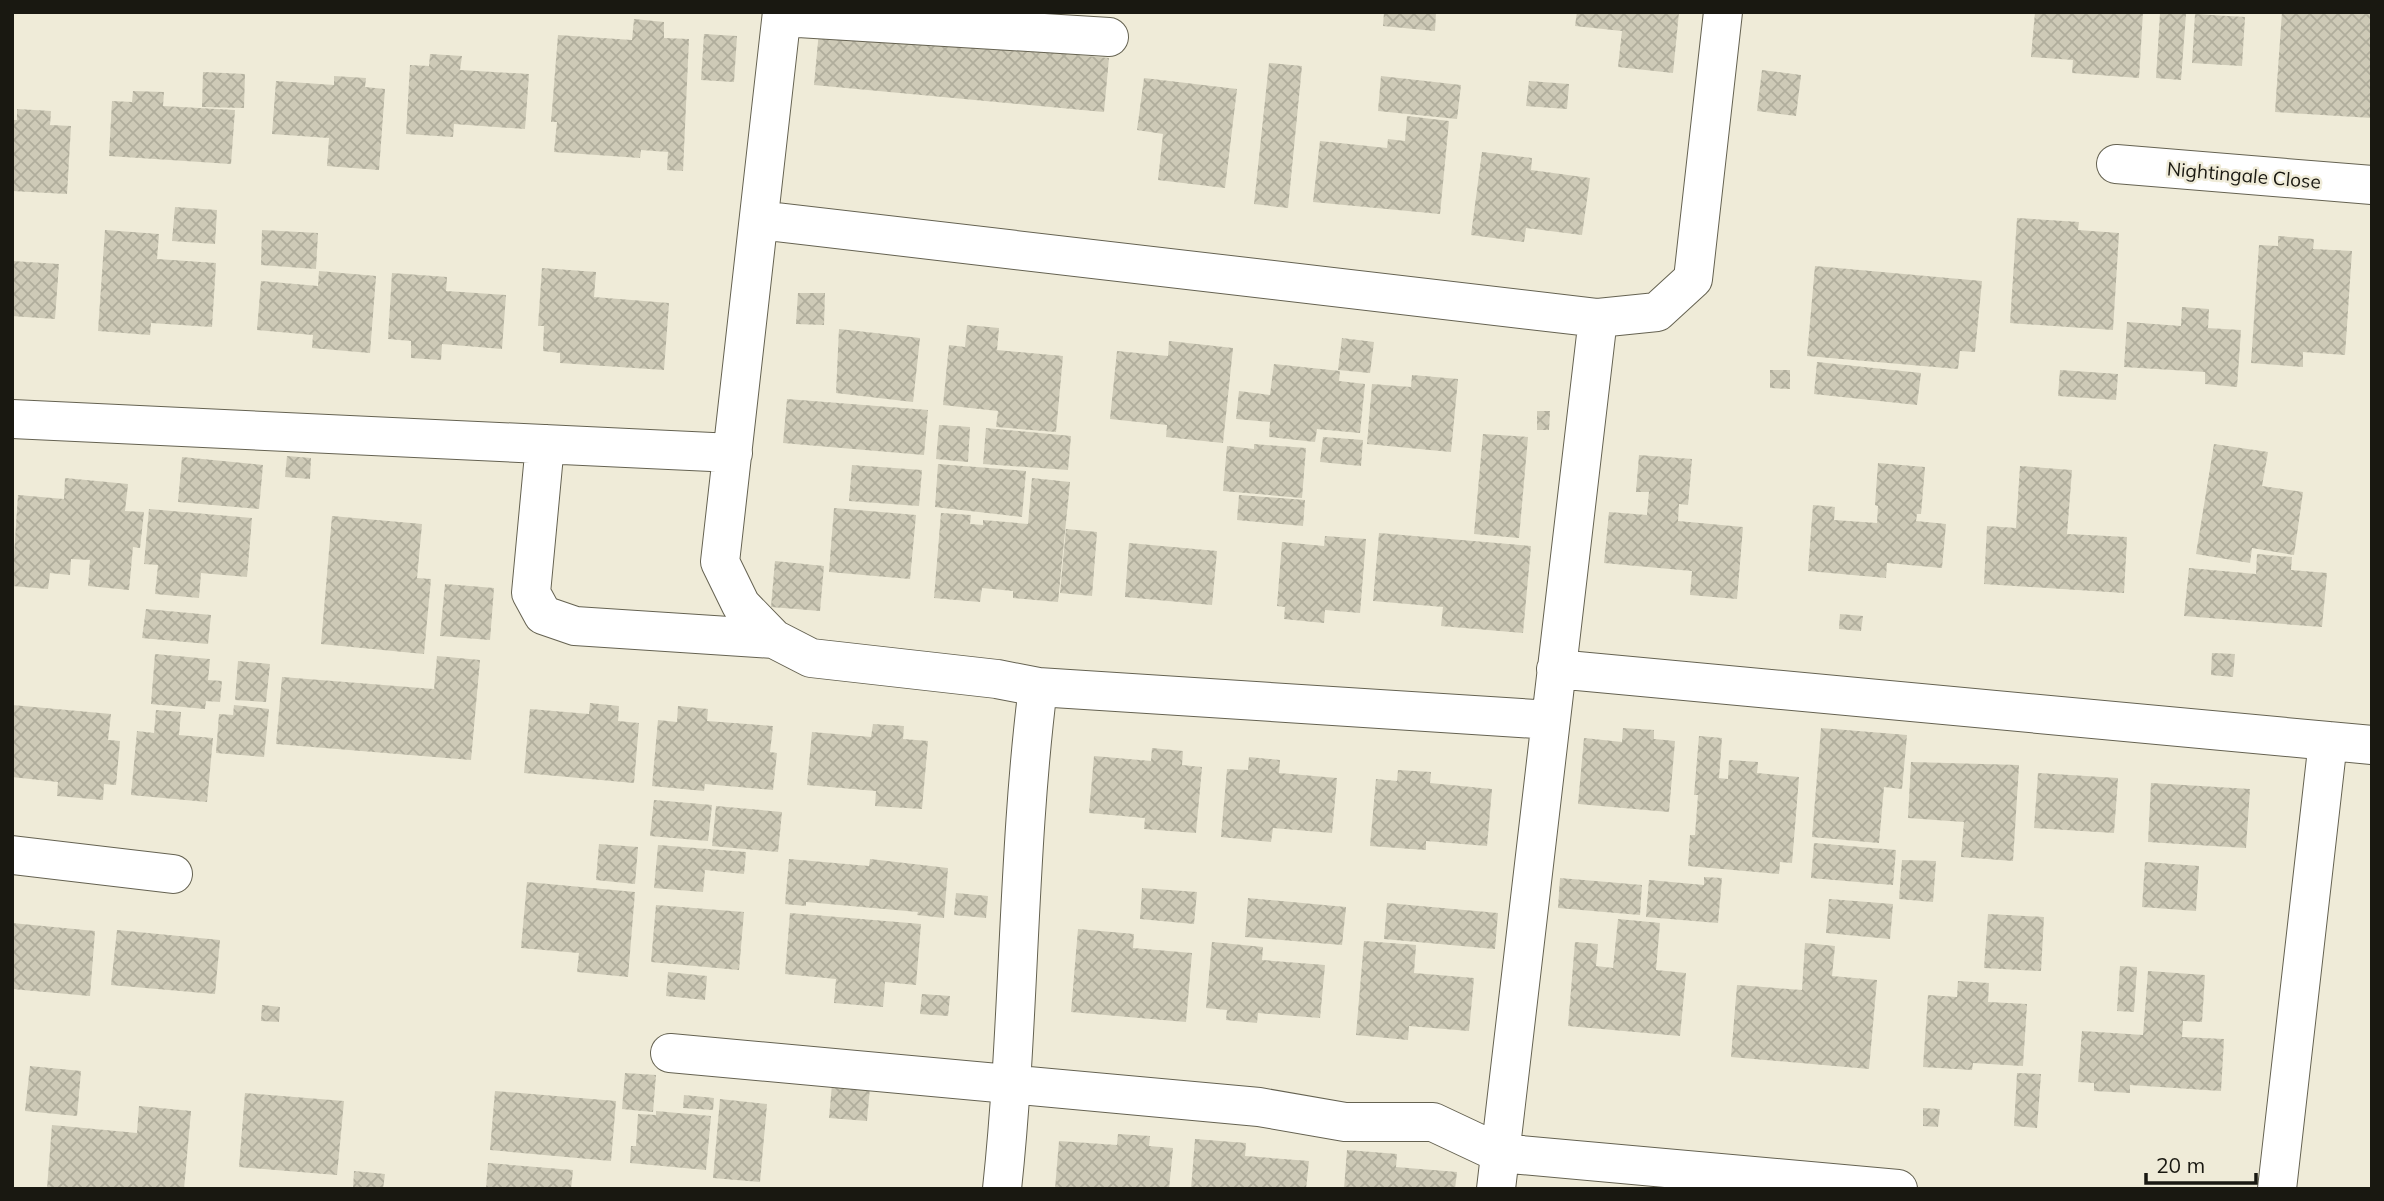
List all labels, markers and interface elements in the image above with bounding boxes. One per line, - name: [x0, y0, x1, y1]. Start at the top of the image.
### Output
- street label: Nightingale Close: [2166, 156, 2322, 194]
- scale bar: [2146, 1142, 2256, 1186]
- text: 20 m: [2156, 1152, 2205, 1178]

